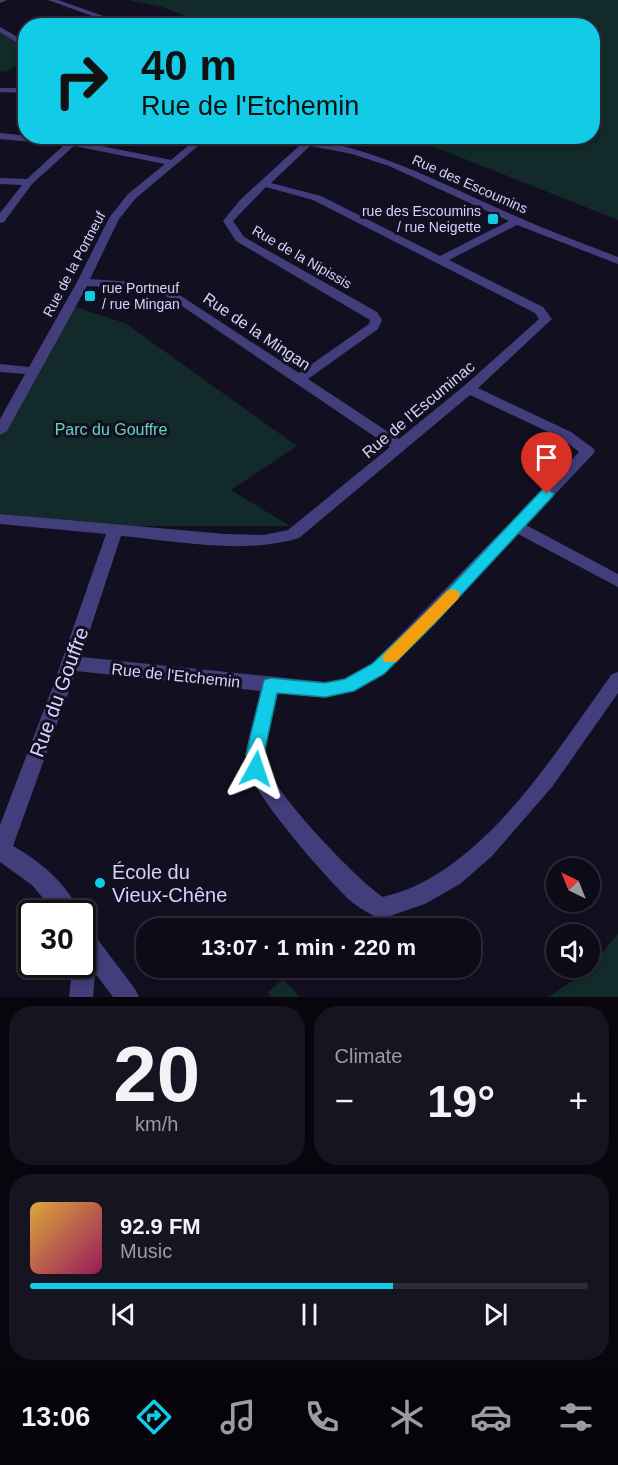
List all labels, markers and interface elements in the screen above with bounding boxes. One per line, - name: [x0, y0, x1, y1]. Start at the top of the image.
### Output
- icon: right: [42, 42, 120, 120]
- text: 40 m: [141, 42, 237, 89]
- text: Rue de l'Etchemin: [141, 91, 359, 121]
- street label: Rue des Escoumins: [410, 151, 530, 217]
- place label: rue des Escoumins / rue Neigette: [362, 203, 481, 235]
- street label: Rue de la Portneuf: [40, 209, 109, 319]
- marker: rue des Escoumins / rue Neigette: [486, 212, 500, 226]
- street label: Rue de la Nipissis: [249, 222, 355, 292]
- place label: rue Portneuf / rue Mingan: [102, 280, 180, 312]
- marker: rue Portneuf / rue Mingan: [83, 289, 97, 303]
- street label: Rue de la Mingan: [200, 289, 313, 374]
- street label: Rue de l'Escuminac: [359, 358, 478, 461]
- park label: Parc du Gouffre: [55, 421, 167, 438]
- pin: [521, 432, 572, 494]
- icon: arrive: [530, 441, 563, 474]
- street label: Rue du Gouffre: [25, 624, 93, 760]
- street label: Rue de l'Etchemin: [111, 660, 241, 691]
- position arrow: [224, 737, 288, 801]
- north arrow: [546, 858, 600, 912]
- map controls: [546, 858, 600, 978]
- place label: École du Vieux-Chêne: [112, 861, 227, 906]
- marker: École du Vieux-Chêne: [93, 876, 107, 890]
- speed limit sign: 30: [18, 900, 96, 978]
- button: sound: [546, 924, 600, 978]
- text: 13:07 · 1 min · 220 m: [201, 935, 416, 960]
- text: 20: [113, 1030, 200, 1118]
- text: Climate: [335, 1045, 402, 1067]
- text: 19°: [427, 1076, 495, 1127]
- text: −: [335, 1082, 354, 1119]
- text: +: [569, 1082, 588, 1119]
- text: km/h: [135, 1113, 178, 1135]
- text: 92.9 FM: [120, 1214, 201, 1239]
- text: Music: [120, 1240, 172, 1262]
- icon: previous: [107, 1298, 140, 1331]
- icon: pause: [293, 1298, 326, 1331]
- icon: next: [479, 1298, 512, 1331]
- icon: directions: [133, 1396, 175, 1438]
- icon: music: [217, 1396, 259, 1438]
- icon: phone: [301, 1396, 343, 1438]
- icon: climate: [386, 1396, 428, 1438]
- icon: car: [470, 1396, 512, 1438]
- icon: filters: [555, 1396, 597, 1438]
- text: 13:06: [21, 1402, 90, 1432]

